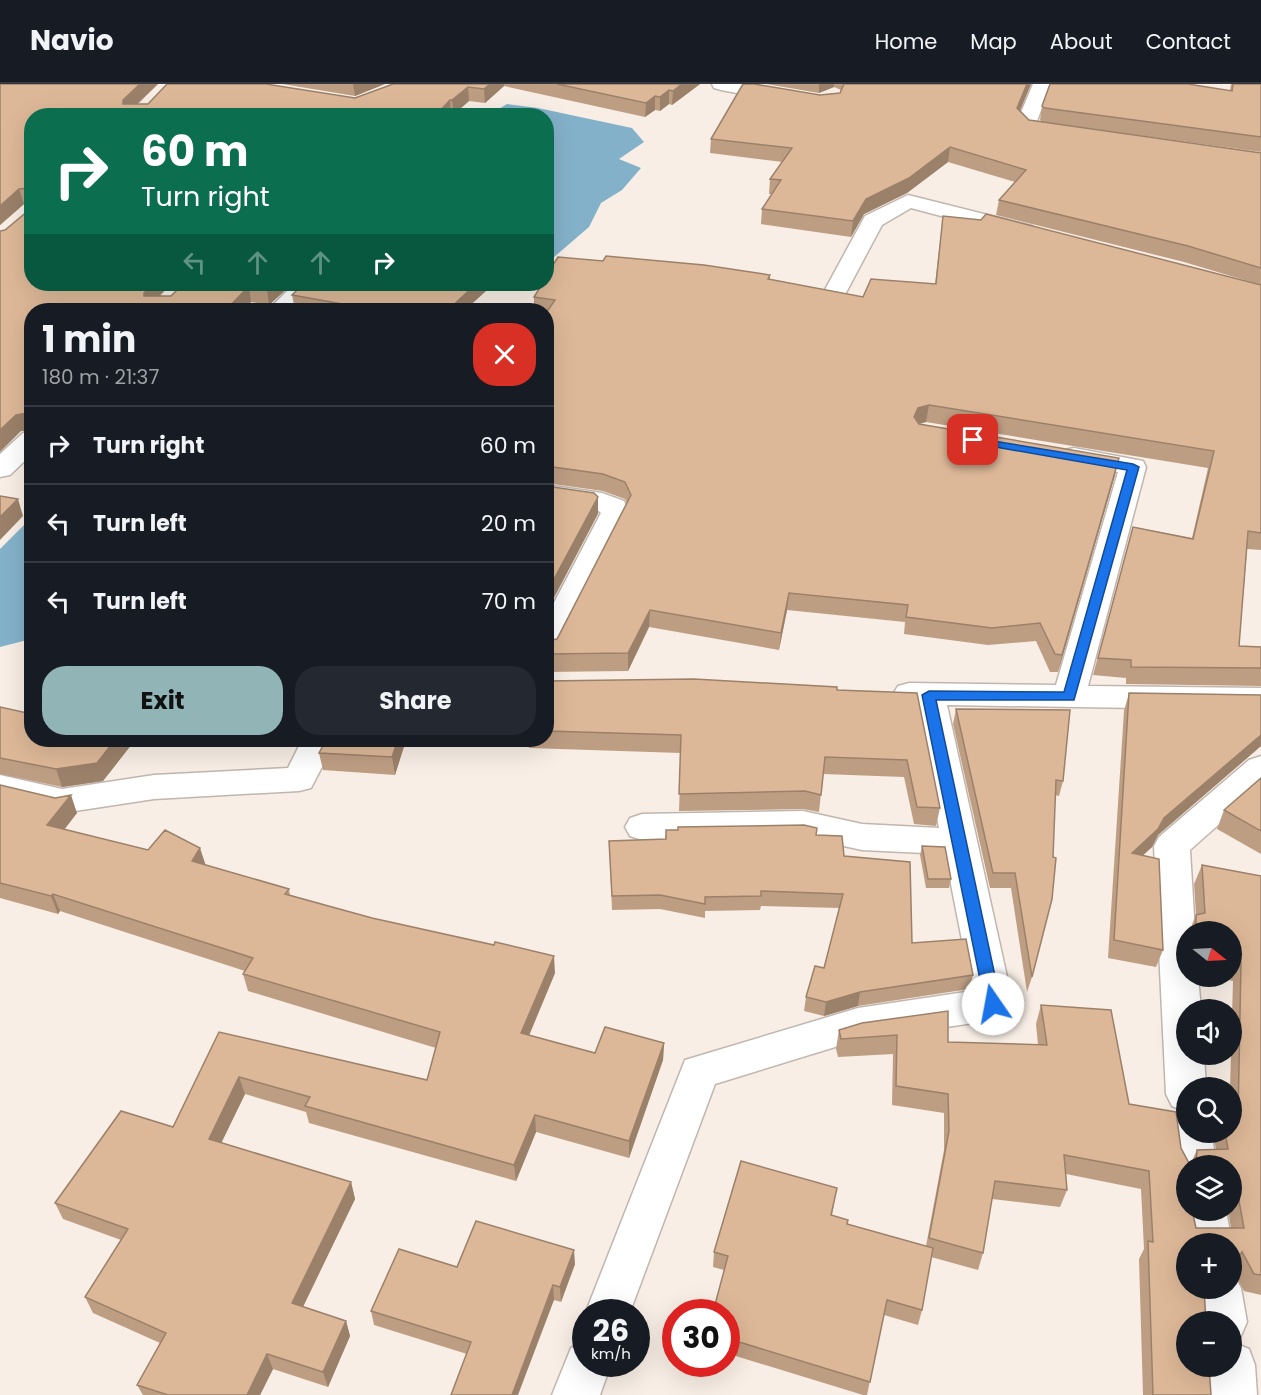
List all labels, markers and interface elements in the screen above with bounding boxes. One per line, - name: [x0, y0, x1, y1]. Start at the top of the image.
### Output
- text: Navio: [30, 21, 114, 60]
- text: Home: [875, 27, 937, 56]
- text: Map: [970, 27, 1017, 56]
- text: About: [1050, 27, 1113, 56]
- text: Contact: [1146, 27, 1231, 56]
- text: 60 m: [141, 122, 249, 181]
- icon: right: [42, 132, 120, 210]
- text: Turn right: [141, 178, 270, 215]
- icon: left: [178, 246, 211, 279]
- icon: ahead: [241, 246, 274, 279]
- icon: ahead: [304, 246, 337, 279]
- icon: right: [367, 246, 400, 279]
- text: 1 min: [42, 314, 136, 365]
- button: close: [473, 323, 536, 386]
- text: 180 m · 21:37: [42, 363, 159, 391]
- pin: [947, 414, 998, 465]
- icon: arrive: [956, 423, 989, 456]
- icon: right: [42, 429, 75, 462]
- text: Turn right: [93, 430, 204, 461]
- text: 60 m: [480, 430, 536, 461]
- icon: left: [42, 507, 75, 540]
- text: Turn left: [93, 508, 187, 539]
- text: 20 m: [481, 508, 536, 539]
- icon: left: [42, 585, 75, 618]
- text: Turn left: [93, 586, 187, 617]
- text: 70 m: [482, 586, 536, 617]
- button: Exit: [42, 666, 283, 735]
- button: Share: [295, 666, 536, 735]
- north arrow: [1176, 921, 1242, 987]
- map controls: [1176, 921, 1242, 1377]
- position arrow: [961, 972, 1025, 1036]
- button: sound: [1176, 999, 1242, 1065]
- button: search: [1176, 1077, 1242, 1143]
- button: layers: [1176, 1155, 1242, 1221]
- button: +: [1176, 1233, 1242, 1299]
- speed limit sign: 30: [662, 1299, 740, 1377]
- text: 26: [593, 1309, 629, 1352]
- button: −: [1176, 1311, 1242, 1377]
- text: km/h: [591, 1343, 631, 1364]

